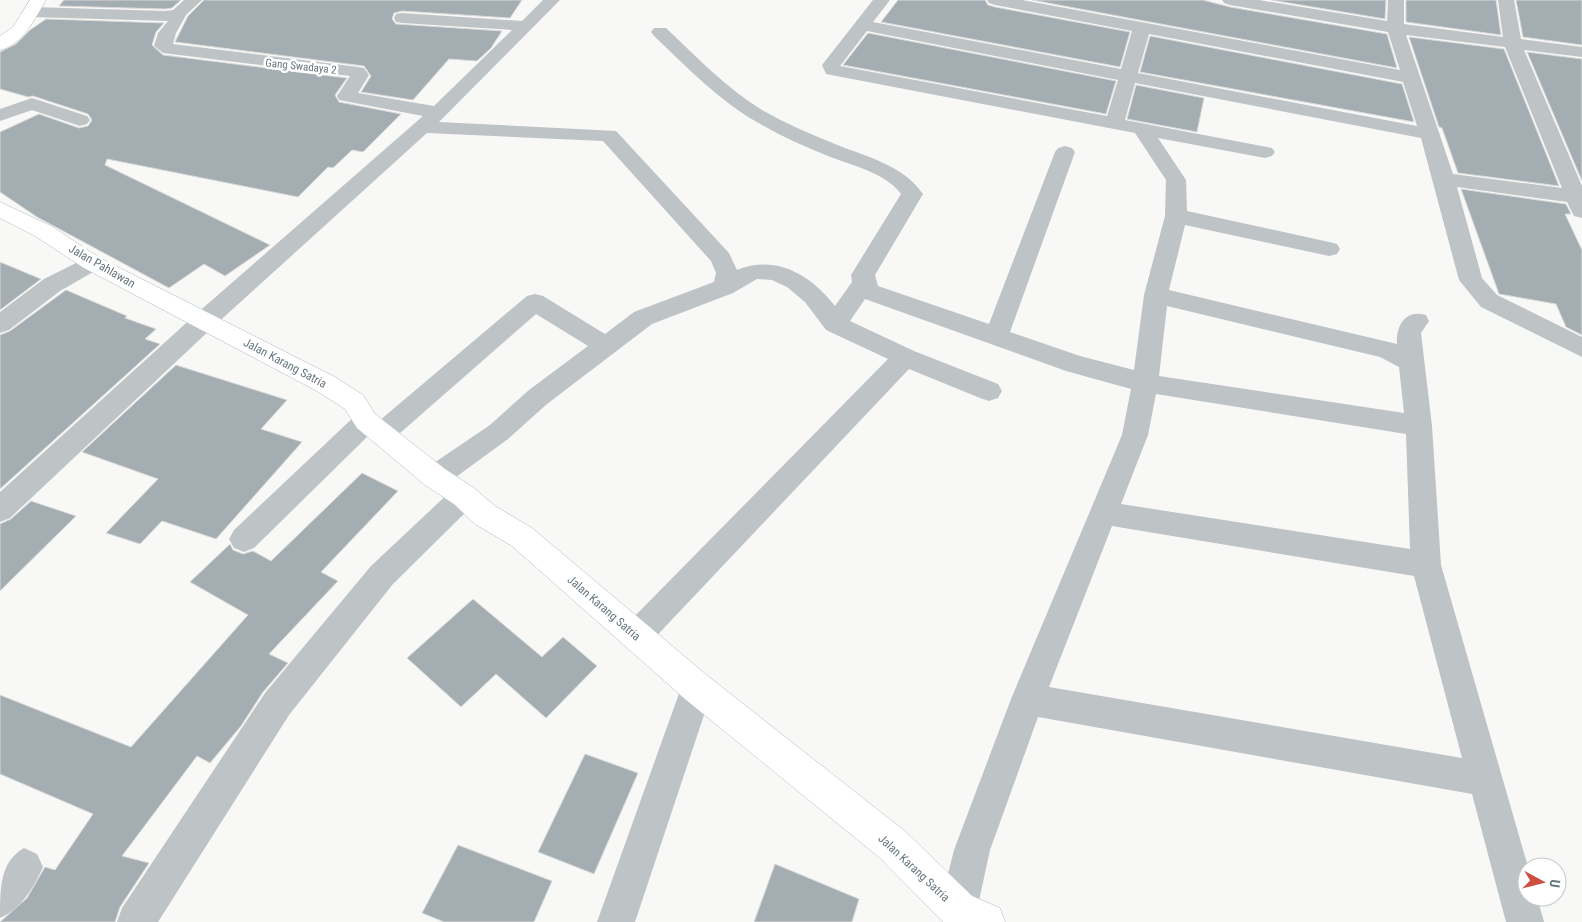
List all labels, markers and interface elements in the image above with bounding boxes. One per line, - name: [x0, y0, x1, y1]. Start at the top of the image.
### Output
- street label: Gang Swadaya 2: [265, 56, 337, 77]
- street label: Jalan Pahlawan: [66, 241, 138, 291]
- street label: Jalan Karang Satria: [241, 335, 329, 391]
- street label: Jalan Karang Satria: [565, 572, 644, 644]
- street label: Jalan Karang Satria: [875, 831, 953, 905]
- north arrow: [1517, 857, 1567, 907]
- text: U: [1546, 879, 1563, 889]

